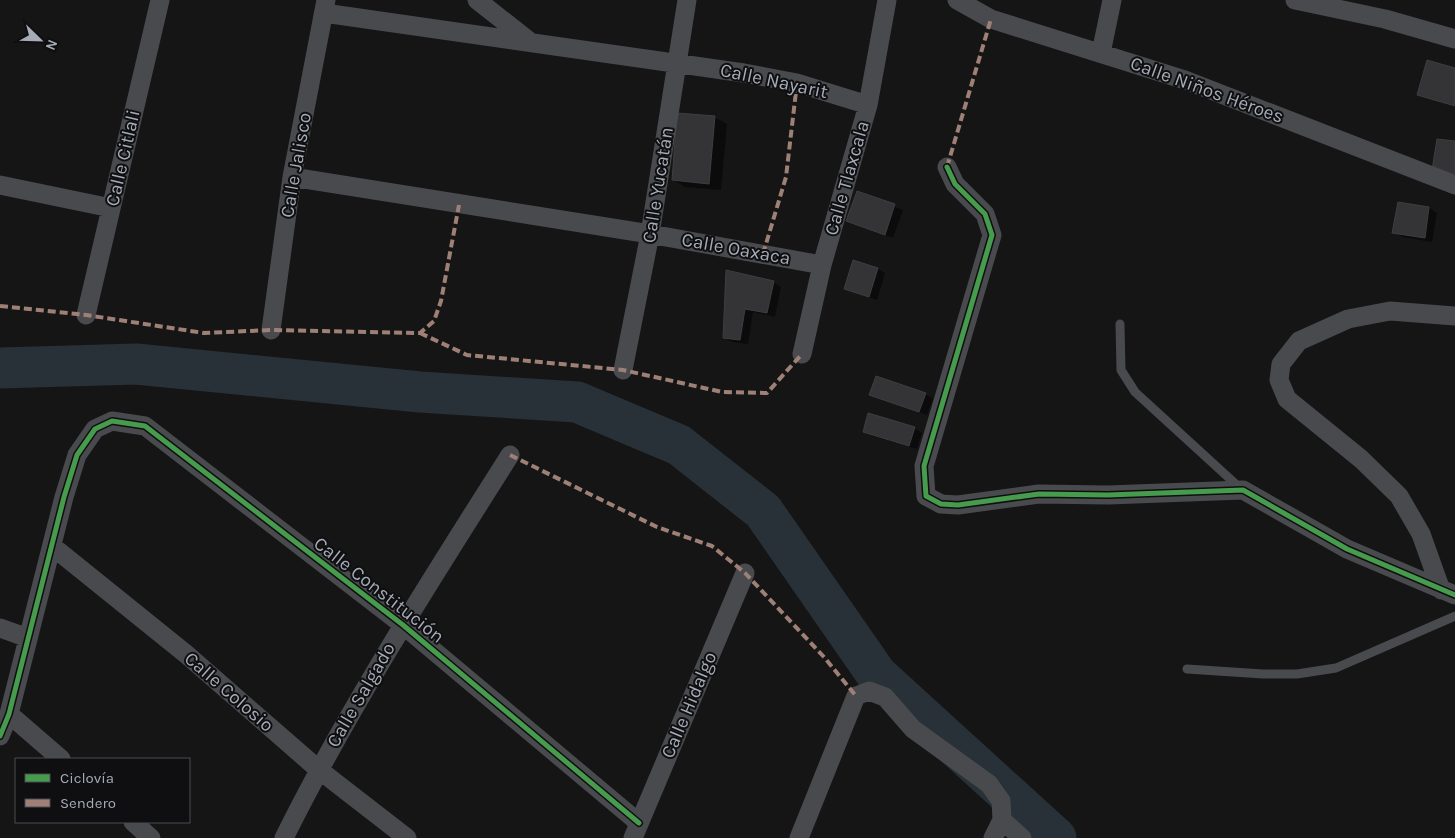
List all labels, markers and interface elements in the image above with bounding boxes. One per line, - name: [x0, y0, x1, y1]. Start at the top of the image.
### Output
- north arrow: [15, 15, 65, 65]
- text: N: [42, 37, 61, 53]
- street label: Calle Niños Héroes: [1127, 52, 1287, 128]
- street label: Calle Nayarit: [718, 59, 830, 103]
- street label: Calle Citlali: [101, 108, 145, 208]
- street label: Calle Jalisco: [276, 111, 316, 219]
- street label: Calle Tlaxcala: [820, 118, 874, 238]
- street label: Calle Yucatán: [638, 125, 678, 245]
- street label: Calle Oaxaca: [680, 229, 792, 269]
- street label: Calle Constitución: [309, 532, 449, 648]
- street label: Calle Salgado: [322, 639, 400, 751]
- street label: Calle Colosio: [180, 647, 278, 737]
- street label: Calle Hidalgo: [657, 648, 721, 762]
- legend: [15, 758, 190, 823]
- text: Ciclovía: [60, 769, 114, 787]
- text: Sendero: [60, 794, 116, 812]

